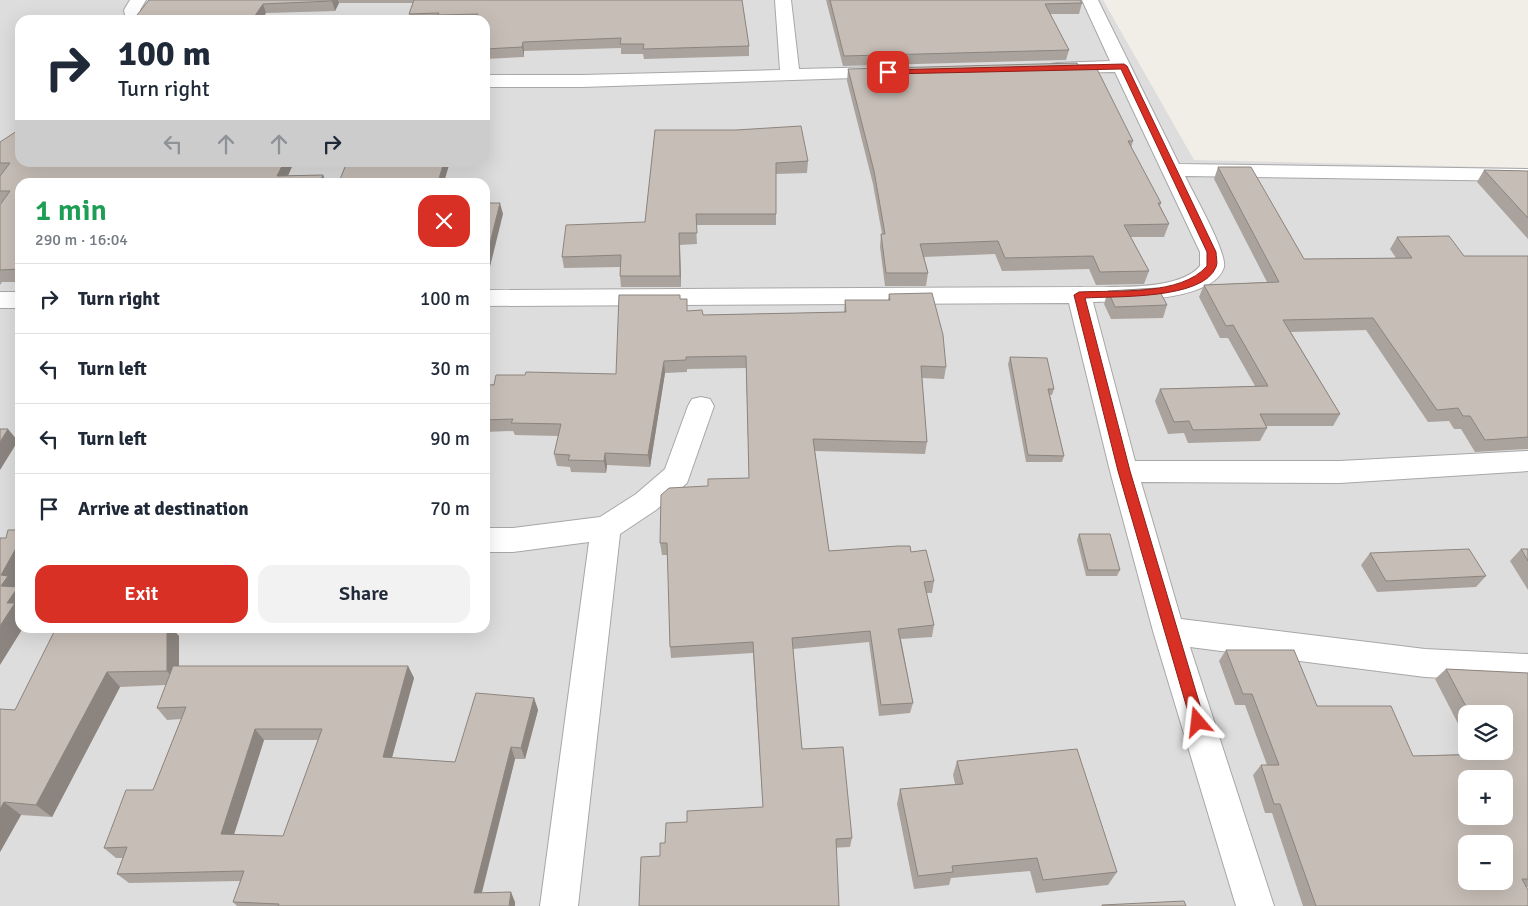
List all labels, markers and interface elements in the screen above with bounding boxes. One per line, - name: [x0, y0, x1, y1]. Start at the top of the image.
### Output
- text: 100 m: [118, 32, 211, 75]
- icon: right: [35, 35, 100, 100]
- pin: [867, 51, 909, 93]
- icon: arrive: [874, 58, 902, 86]
- text: Turn right: [118, 75, 210, 102]
- icon: left: [159, 130, 187, 158]
- icon: ahead: [212, 130, 240, 158]
- icon: ahead: [265, 130, 293, 158]
- icon: right: [318, 130, 346, 158]
- text: 1 min: [35, 192, 107, 229]
- button: close: [418, 195, 470, 247]
- text: 290 m · 16:04: [35, 230, 128, 250]
- icon: right: [35, 285, 63, 313]
- text: Turn right: [78, 287, 160, 311]
- text: 100 m: [420, 287, 470, 311]
- icon: left: [35, 355, 63, 383]
- text: Turn left: [78, 357, 147, 381]
- text: 30 m: [430, 357, 470, 381]
- icon: left: [35, 425, 63, 453]
- text: Turn left: [78, 427, 147, 451]
- text: 90 m: [430, 427, 470, 451]
- icon: arrive: [35, 495, 63, 523]
- text: Arrive at destination: [78, 497, 249, 521]
- text: 70 m: [430, 497, 470, 521]
- button: Exit: [35, 565, 248, 623]
- button: Share: [258, 565, 470, 623]
- position arrow: [1171, 695, 1223, 747]
- map controls: [1458, 705, 1513, 890]
- button: layers: [1458, 705, 1513, 760]
- button: +: [1458, 770, 1513, 825]
- button: −: [1458, 835, 1513, 890]

